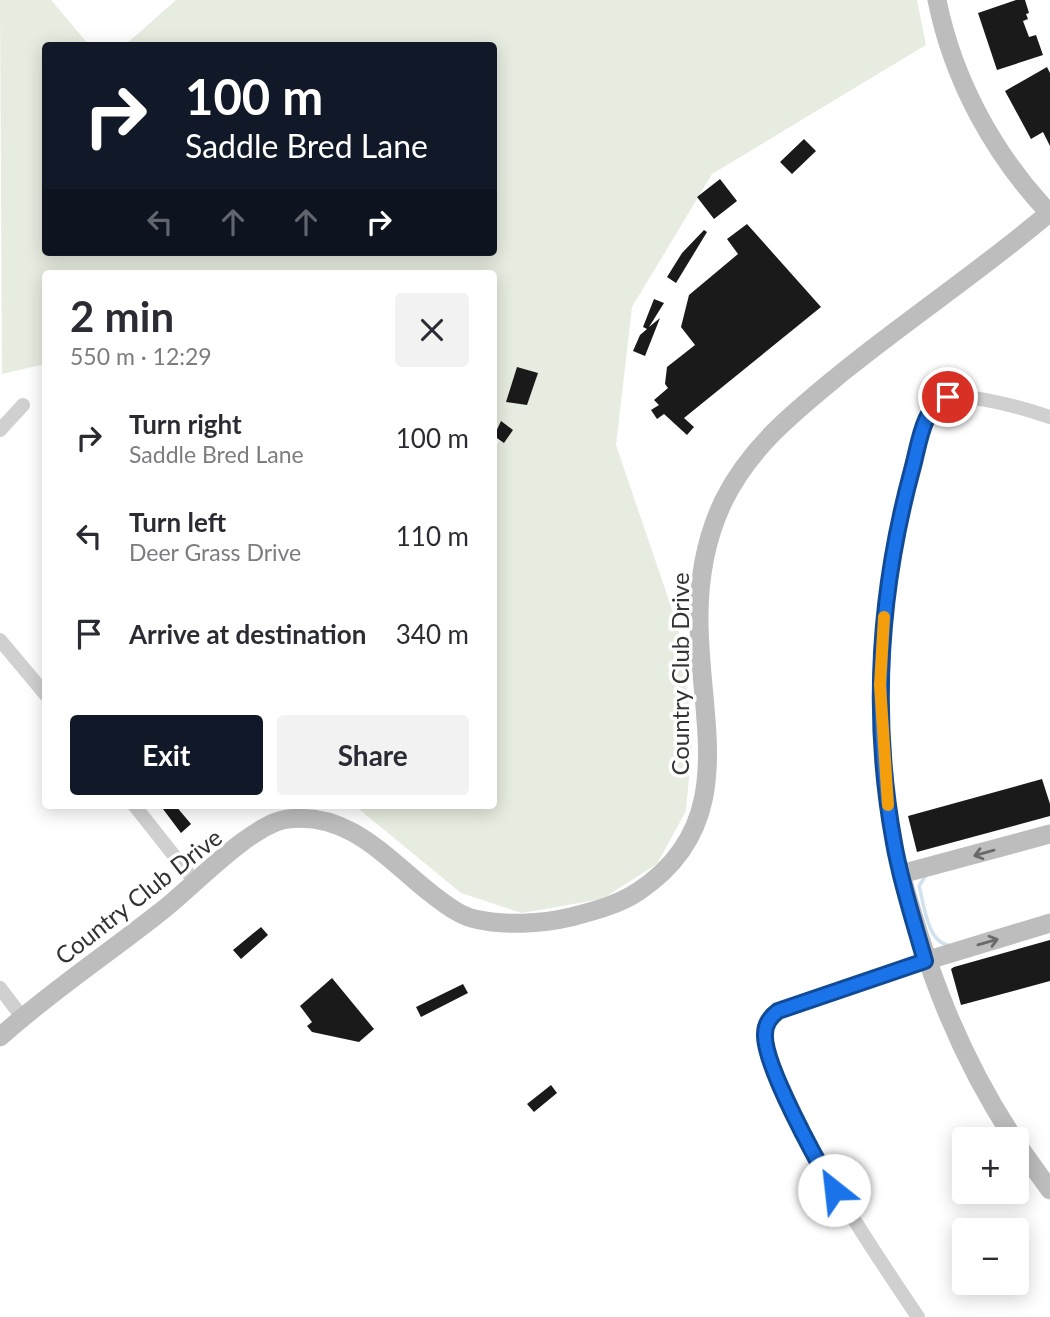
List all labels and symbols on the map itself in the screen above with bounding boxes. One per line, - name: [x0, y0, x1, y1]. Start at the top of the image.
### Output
- pin: [918, 367, 978, 427]
- street label: Country Club Drive: [665, 572, 694, 776]
- street label: Country Club Drive: [49, 822, 227, 970]
- one-way arrow: [974, 847, 996, 860]
- one-way arrow: [976, 935, 998, 948]
- position arrow: [797, 1153, 871, 1227]

